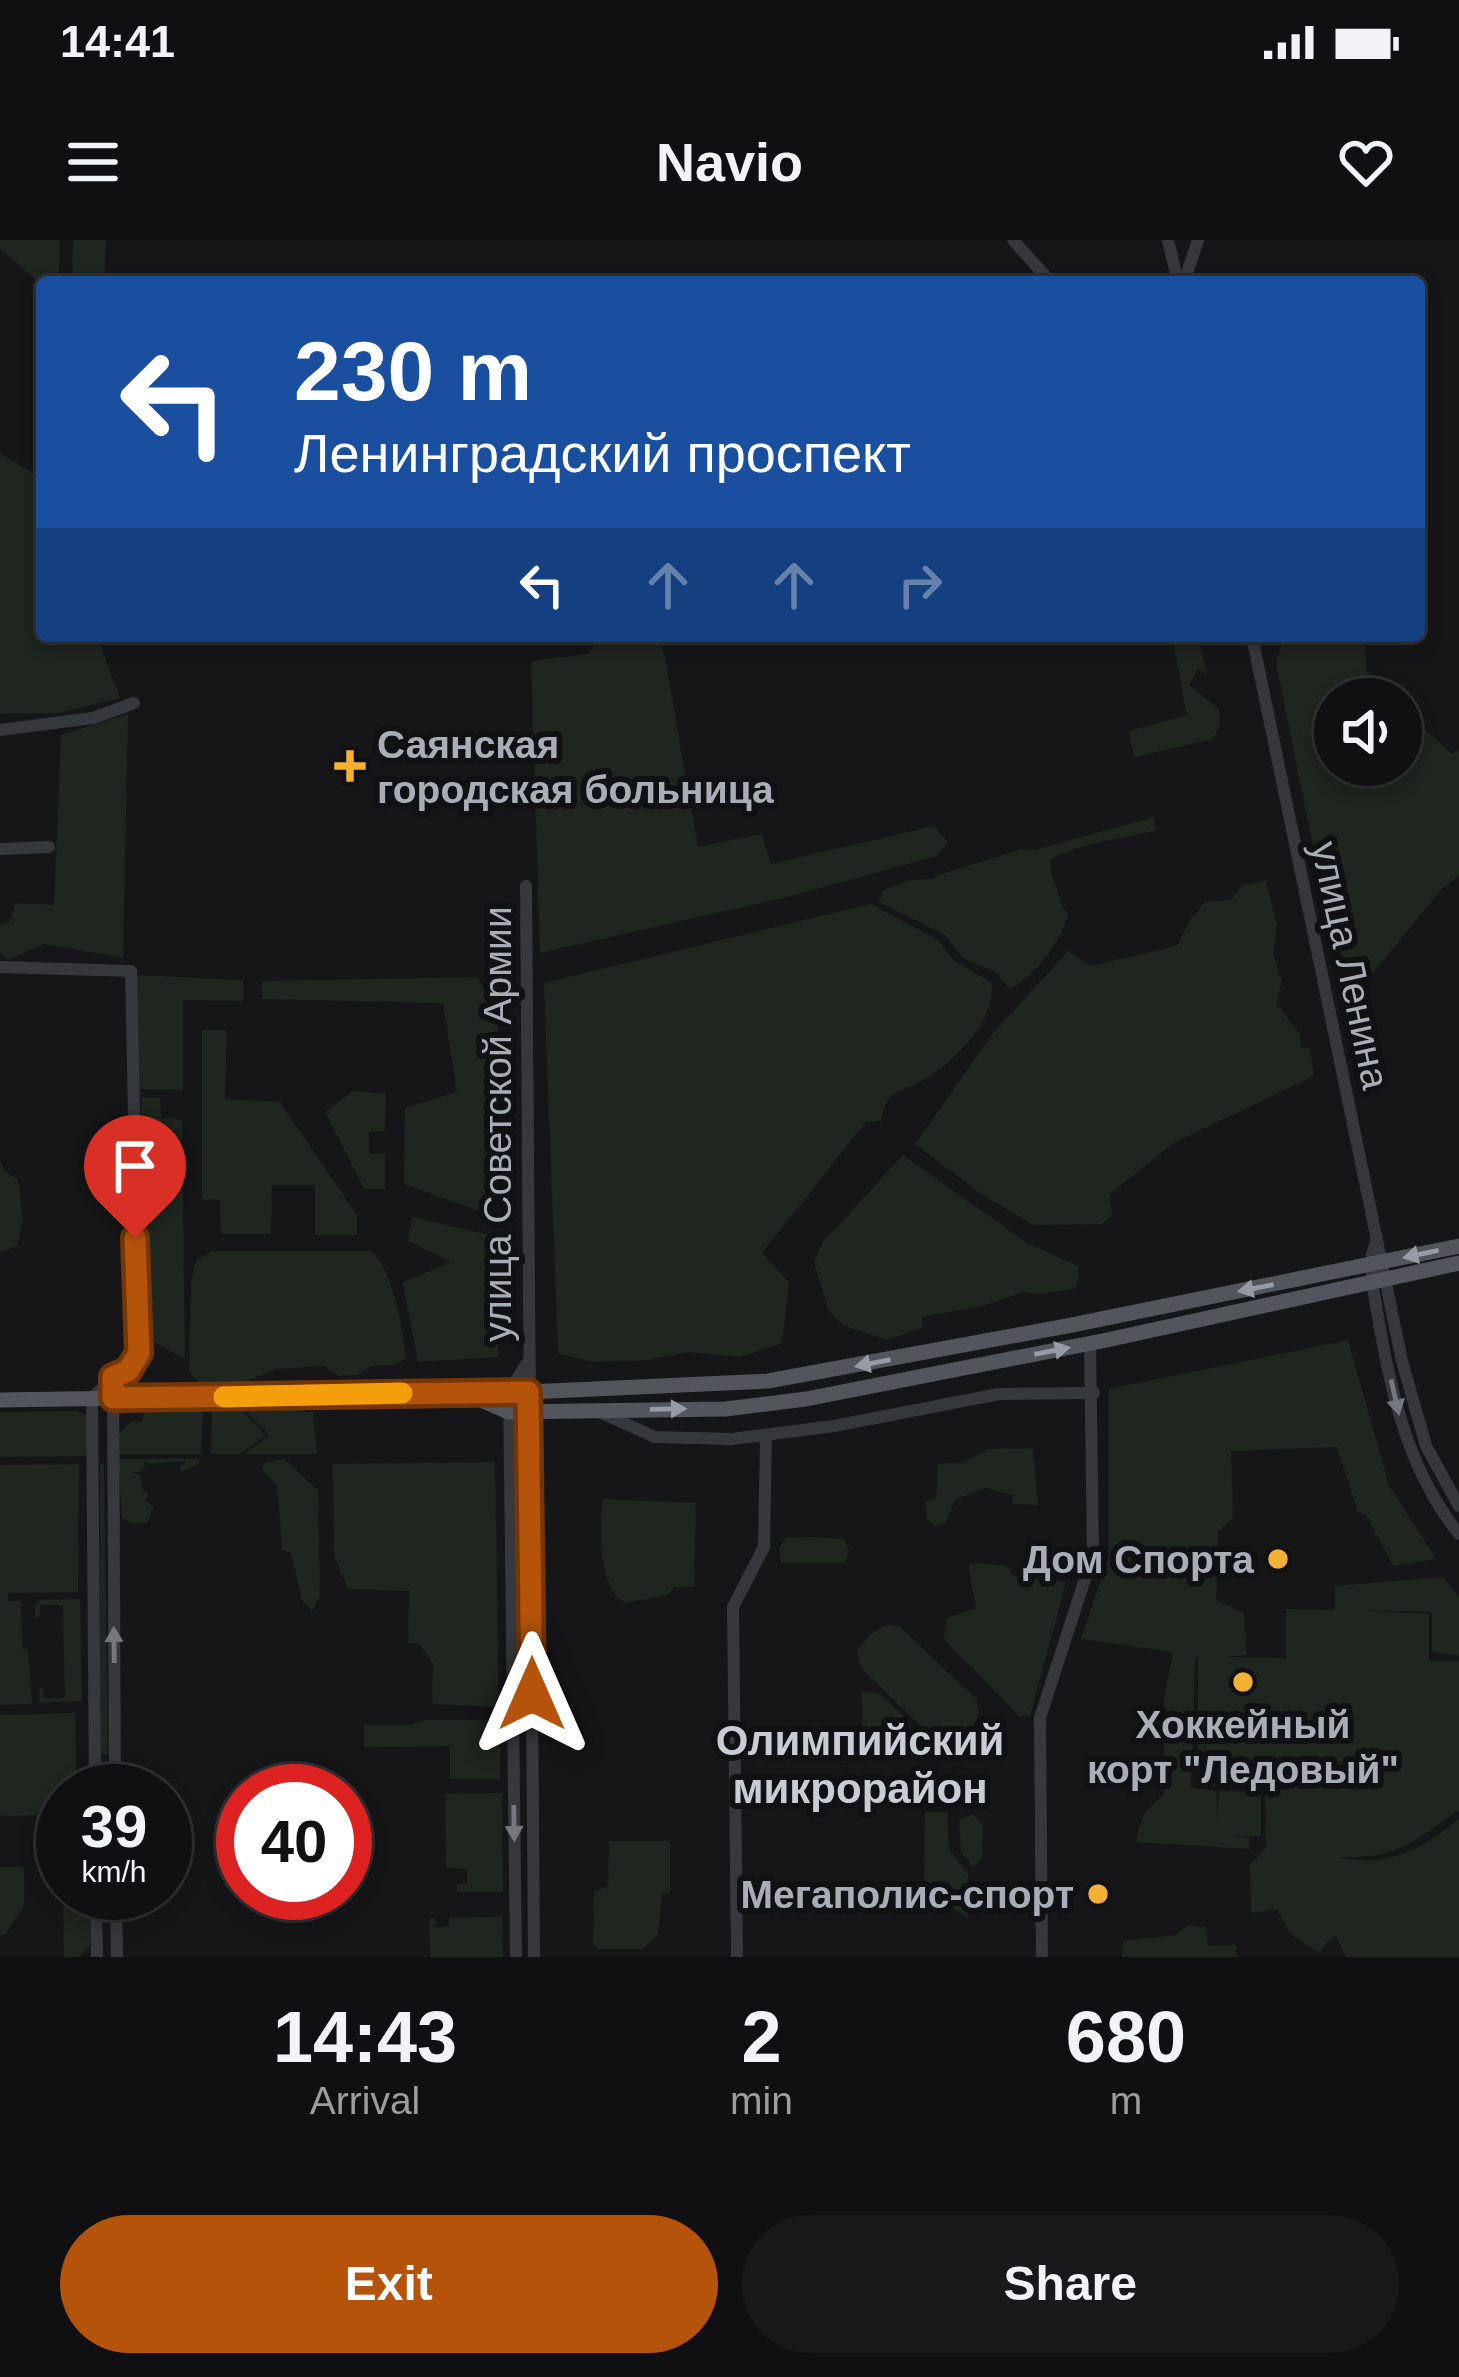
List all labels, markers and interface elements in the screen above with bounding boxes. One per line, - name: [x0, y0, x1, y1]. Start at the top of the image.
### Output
- text: 14:41: [60, 16, 175, 67]
- icon: menu: [60, 129, 126, 195]
- icon: heart: [1333, 129, 1399, 195]
- text: Navio: [656, 132, 803, 192]
- icon: left: [96, 324, 252, 480]
- text: 230 m: [294, 324, 532, 418]
- text: Ленинградский проспект: [294, 423, 911, 483]
- icon: left: [509, 552, 575, 618]
- icon: ahead: [635, 552, 701, 618]
- icon: ahead: [761, 552, 827, 618]
- icon: right: [887, 552, 953, 618]
- map controls: [1314, 678, 1422, 786]
- button: sound: [1314, 678, 1422, 786]
- place label: Саянская городская больница: [377, 723, 774, 811]
- marker: Саянская городская больница: [334, 750, 366, 782]
- street label: улица Ленина: [1303, 837, 1398, 1093]
- street label: улица Советской Армии: [476, 906, 519, 1342]
- pin: [84, 1115, 186, 1238]
- icon: arrive: [102, 1133, 168, 1199]
- one-way arrow: [1402, 1245, 1440, 1264]
- one-way arrow: [1237, 1279, 1274, 1298]
- one-way arrow: [1034, 1341, 1072, 1360]
- one-way arrow: [854, 1354, 892, 1372]
- one-way arrow: [1386, 1378, 1405, 1416]
- one-way arrow: [650, 1400, 688, 1419]
- place label: Дом Спорта: [1023, 1538, 1254, 1581]
- marker: Дом Спорта: [1265, 1546, 1291, 1572]
- one-way arrow: [104, 1625, 124, 1663]
- position arrow: [469, 1631, 595, 1757]
- marker: Хоккейный корт "Ледовый": [1230, 1669, 1256, 1695]
- place label: Хоккейный корт "Ледовый": [1087, 1703, 1399, 1791]
- district label: Олимпийский микрорайон: [716, 1717, 1004, 1812]
- speed limit sign: 40: [216, 1764, 372, 1920]
- text: 39: [81, 1793, 147, 1860]
- one-way arrow: [505, 1805, 524, 1843]
- text: km/h: [81, 1855, 147, 1888]
- place label: Мегаполис-спорт: [741, 1873, 1074, 1916]
- marker: Мегаполис-спорт: [1085, 1881, 1111, 1907]
- text: 14:43: [273, 1997, 457, 2077]
- text: 2: [741, 1997, 782, 2077]
- text: 680: [1066, 1997, 1186, 2077]
- text: Arrival: [310, 2079, 420, 2122]
- text: min: [730, 2079, 793, 2122]
- text: m: [1110, 2079, 1142, 2122]
- button: Exit: [60, 2215, 718, 2353]
- button: Share: [742, 2215, 1399, 2353]

